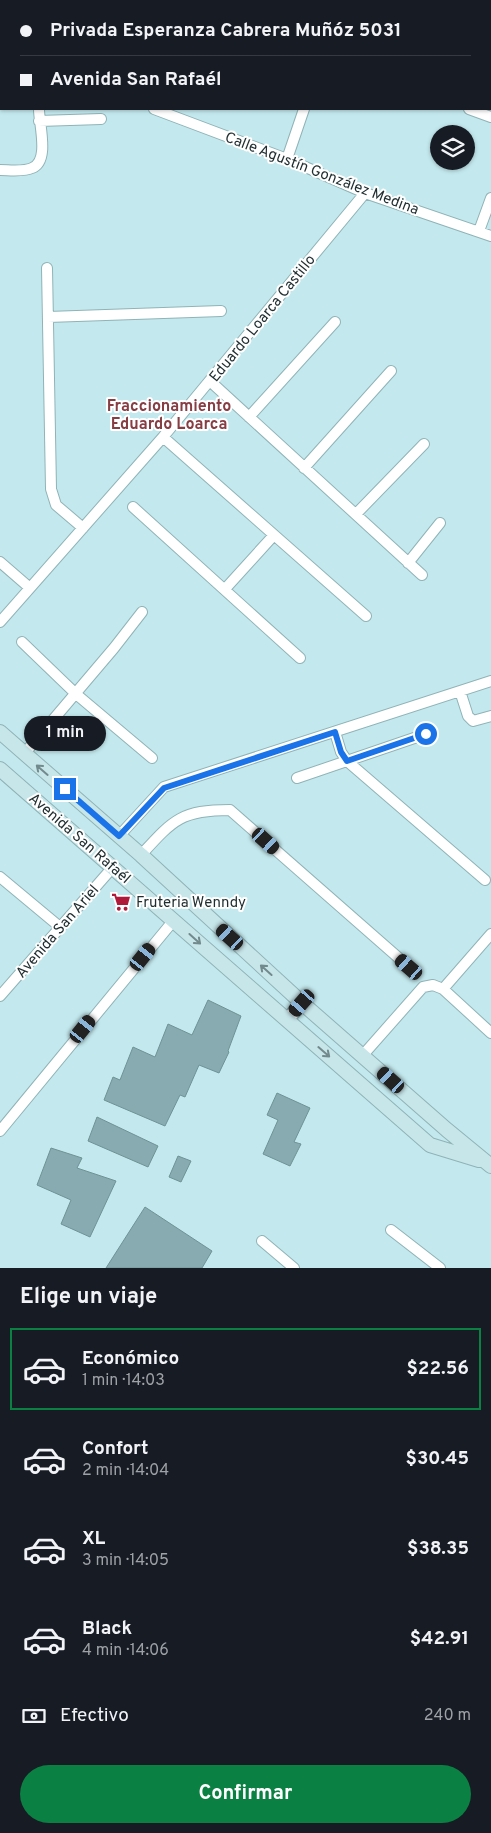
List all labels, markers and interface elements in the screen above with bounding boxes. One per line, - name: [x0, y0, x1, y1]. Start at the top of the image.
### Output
- text: Privada Esperanza Cabrera Muñóz 5031: [50, 19, 402, 43]
- text: Avenida San Rafaél: [50, 68, 222, 92]
- map controls: [430, 125, 475, 170]
- button: layers: [430, 125, 475, 170]
- street label: Calle Agustín González Medina: [222, 129, 421, 220]
- street label: Eduardo Loarca Castillo: [206, 251, 320, 387]
- district label: Fraccionamiento Eduardo Loarca: [107, 397, 231, 435]
- callout: 1 min: [24, 716, 106, 752]
- text: 1 min: [46, 723, 84, 743]
- route start: [415, 723, 437, 745]
- one-way arrow: [36, 764, 49, 776]
- route end: [54, 778, 76, 800]
- street label: Avenida San Rafaél: [24, 790, 134, 889]
- car: [249, 825, 282, 857]
- street label: Avenida San Ariel: [12, 881, 104, 983]
- supermarket icon: Fruteria Wenndy: [110, 891, 132, 913]
- place label: Fruteria Wenndy: [136, 894, 246, 913]
- car: [213, 921, 246, 953]
- one-way arrow: [189, 933, 202, 945]
- car: [127, 941, 158, 973]
- car: [392, 951, 425, 983]
- one-way arrow: [259, 964, 272, 976]
- car: [286, 987, 317, 1019]
- car: [67, 1013, 98, 1045]
- one-way arrow: [317, 1046, 330, 1058]
- car: [374, 1064, 407, 1096]
- text: Elige un viaje: [20, 1284, 157, 1311]
- icon: car: [22, 1347, 67, 1392]
- text: Económico: [82, 1347, 179, 1371]
- text: $22.56: [406, 1357, 469, 1381]
- text: 1 min · 14:03: [82, 1371, 165, 1391]
- icon: car: [22, 1437, 67, 1482]
- text: Confort: [82, 1437, 148, 1461]
- text: $30.45: [406, 1447, 469, 1471]
- text: 2 min · 14:04: [82, 1461, 169, 1481]
- icon: car: [22, 1527, 67, 1572]
- text: XL: [82, 1527, 105, 1551]
- text: $38.35: [407, 1537, 469, 1561]
- text: 3 min · 14:05: [82, 1551, 169, 1571]
- icon: car: [22, 1617, 67, 1662]
- text: Black: [82, 1617, 132, 1641]
- text: $42.91: [410, 1627, 469, 1651]
- text: 4 min · 14:06: [82, 1641, 169, 1661]
- icon: cash: [20, 1702, 48, 1730]
- text: Efectivo: [60, 1704, 129, 1728]
- text: 240 m: [424, 1706, 471, 1726]
- button: Confirmar: [20, 1765, 471, 1823]

